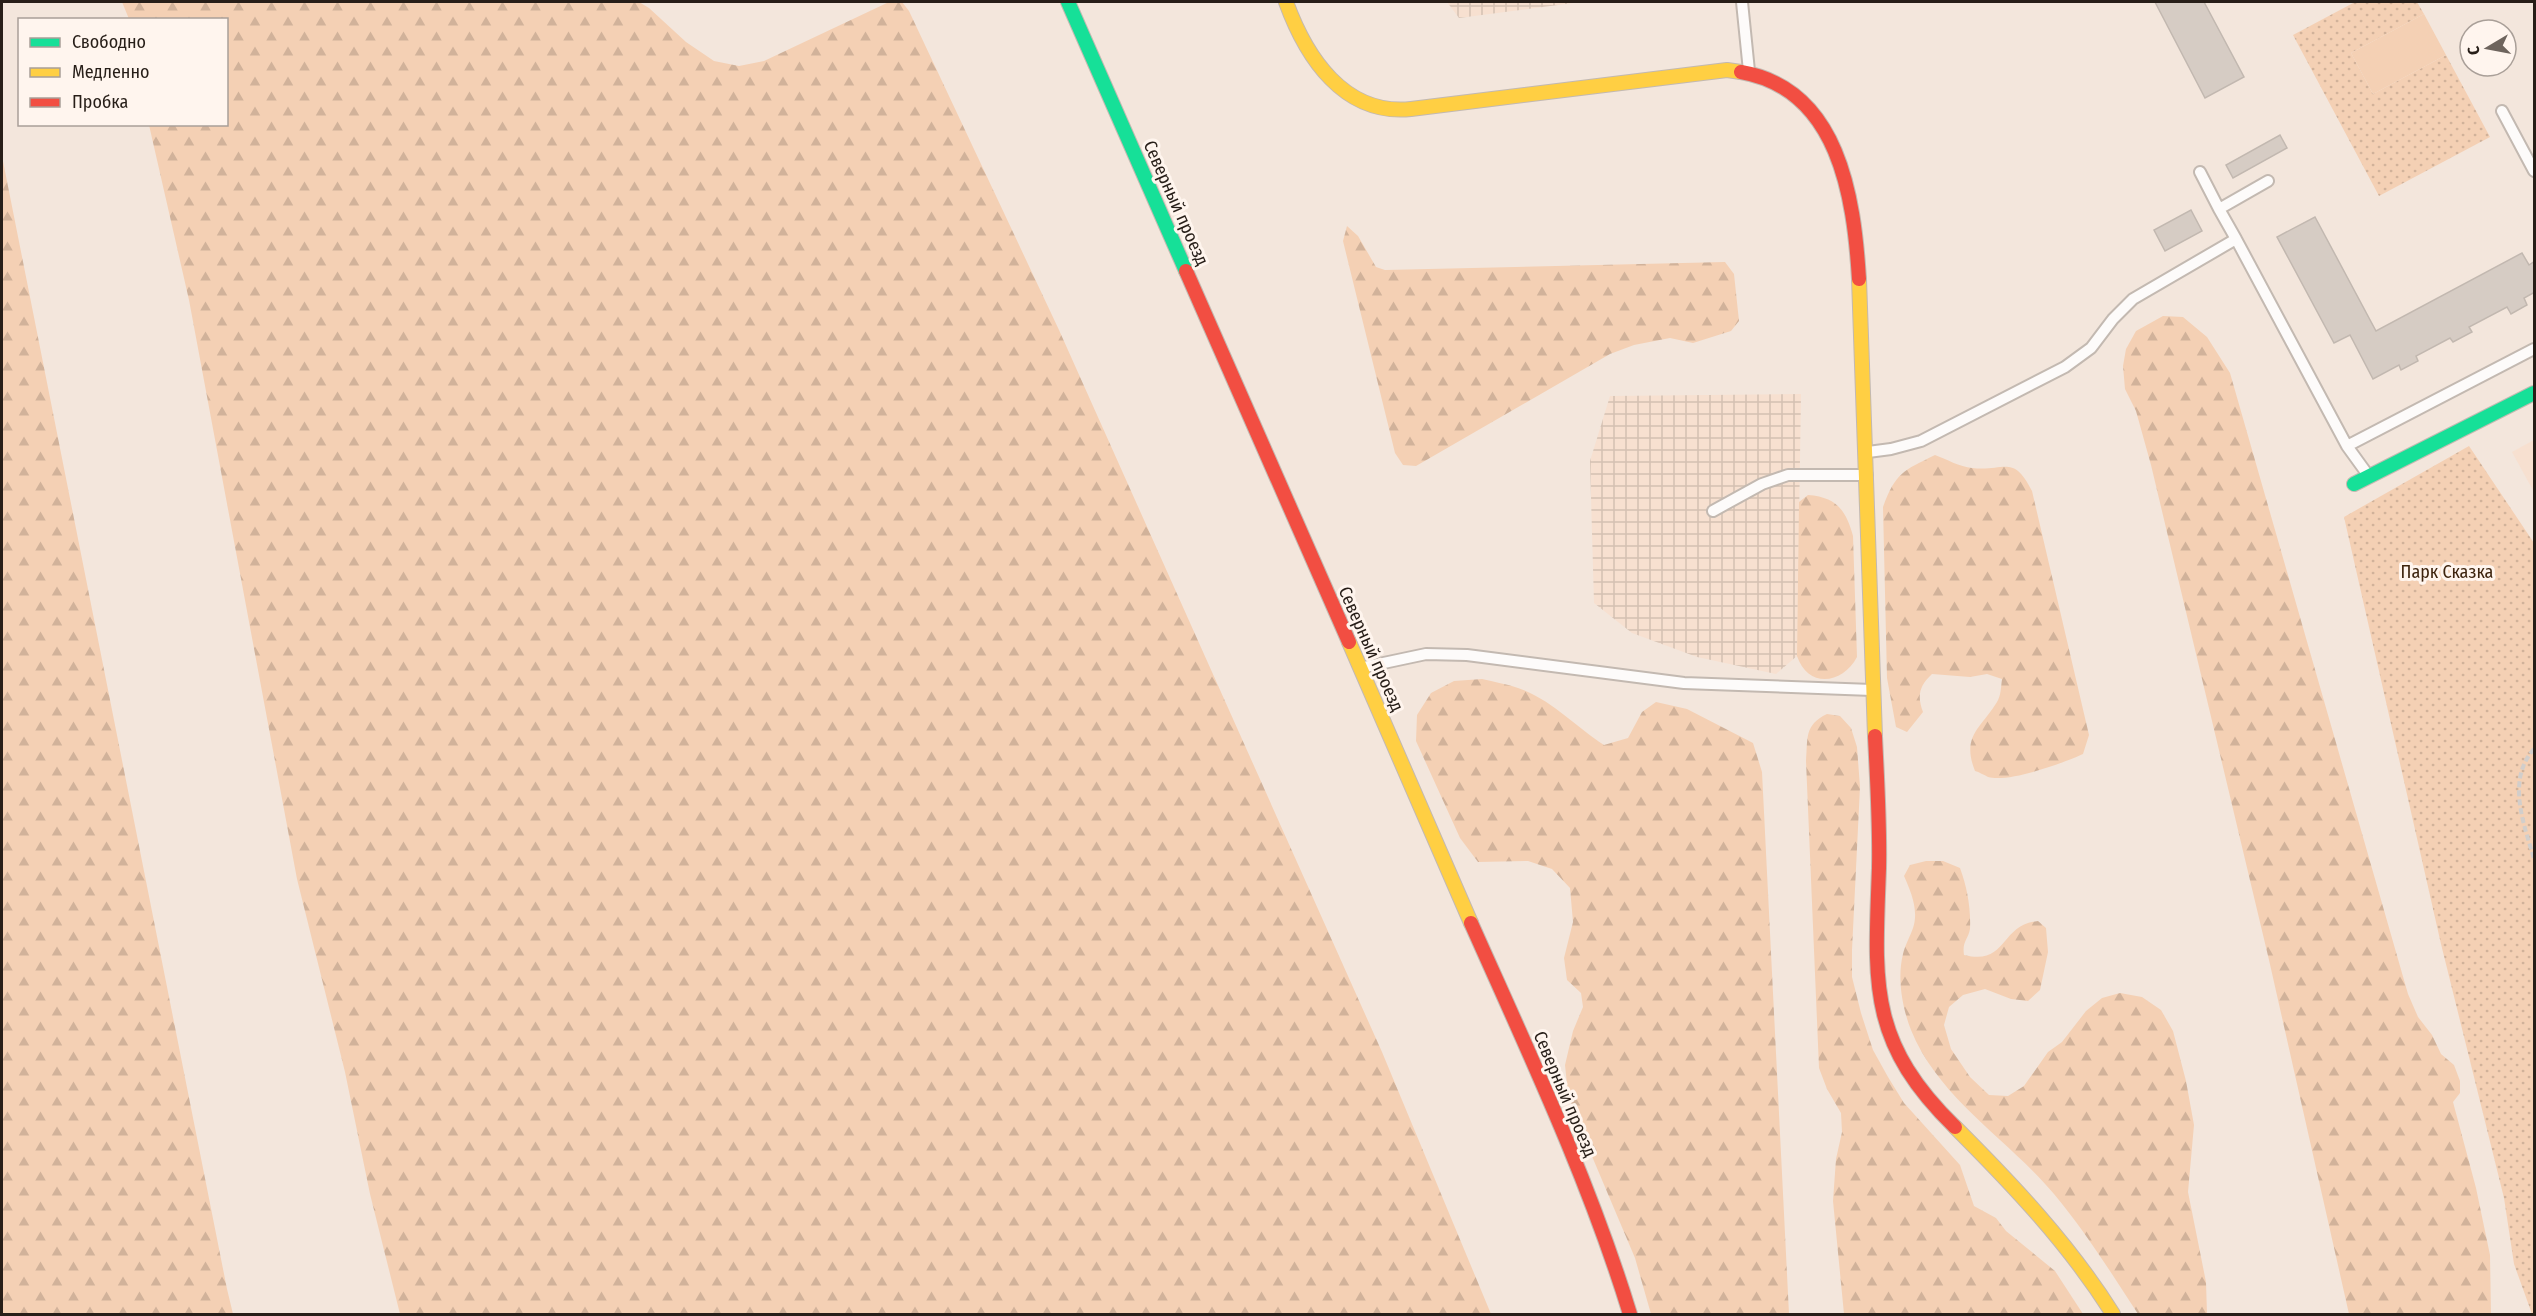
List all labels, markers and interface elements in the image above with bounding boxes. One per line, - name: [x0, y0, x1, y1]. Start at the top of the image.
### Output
- legend: [18, 18, 228, 126]
- north arrow: [2458, 18, 2518, 78]
- text: Свободно: [72, 31, 146, 53]
- text: С: [2464, 44, 2484, 56]
- text: Медленно: [72, 61, 150, 83]
- text: Пробка: [72, 91, 128, 113]
- street label: Северный проезд: [1139, 137, 1213, 269]
- park label: Парк Сказка: [2401, 561, 2494, 583]
- street label: Северный проезд: [1334, 583, 1408, 715]
- street label: Северный проезд: [1529, 1028, 1601, 1160]

